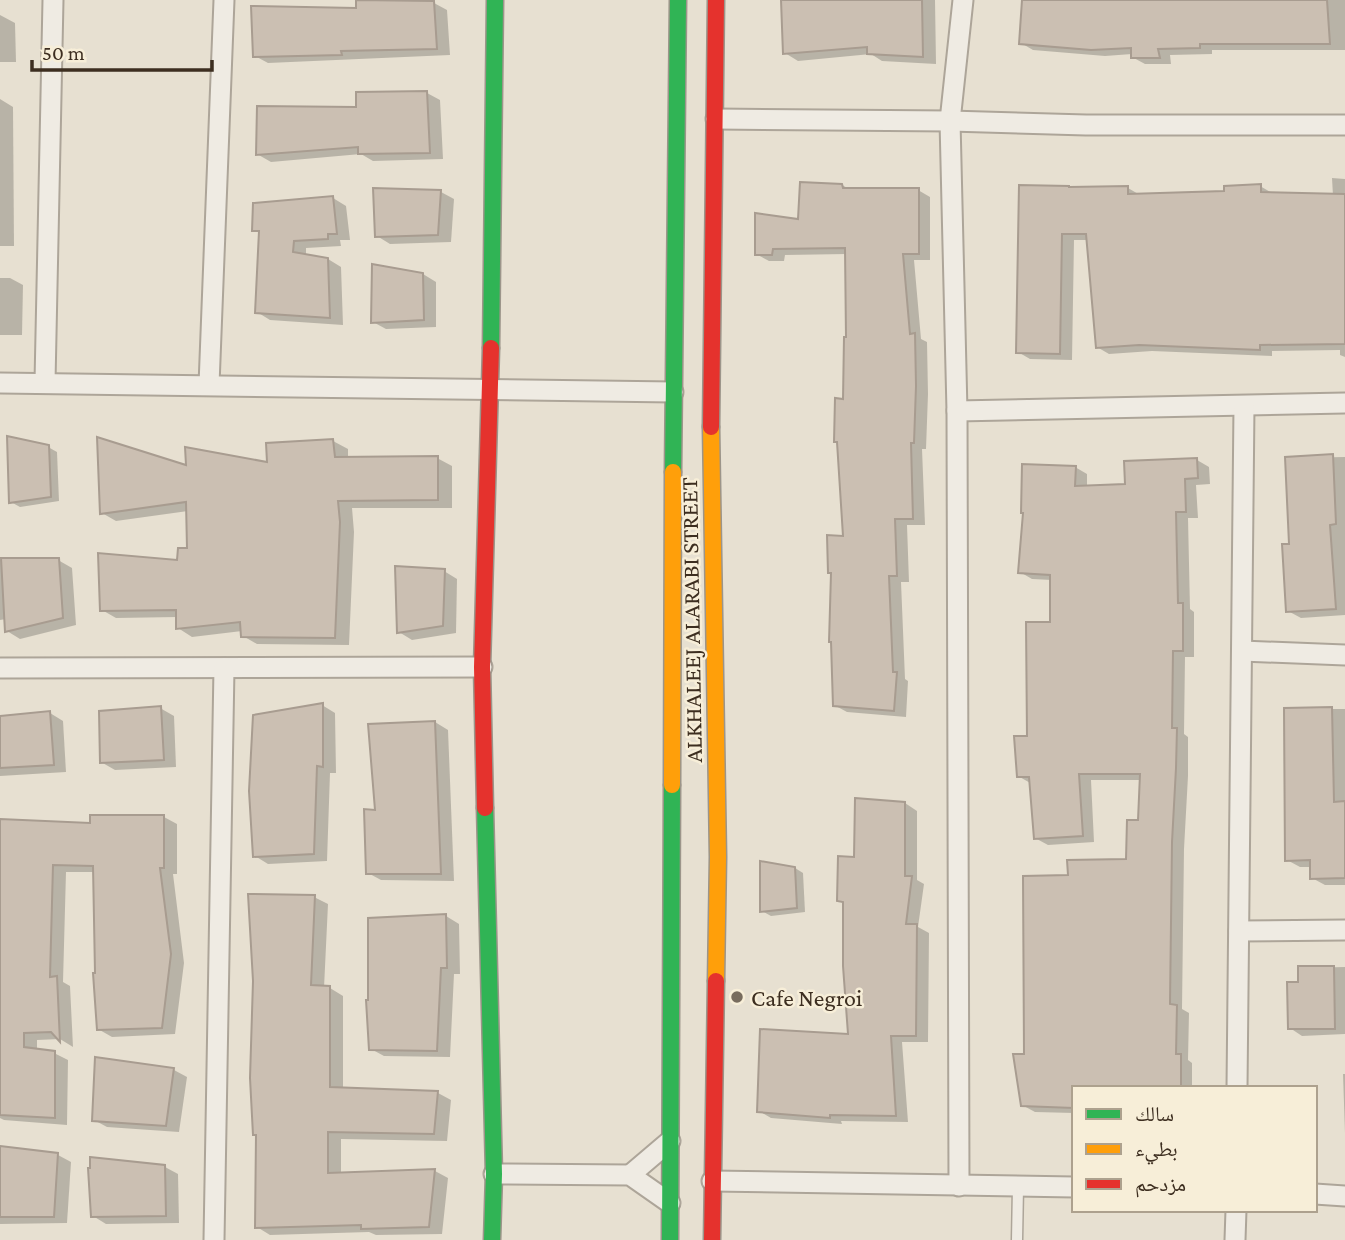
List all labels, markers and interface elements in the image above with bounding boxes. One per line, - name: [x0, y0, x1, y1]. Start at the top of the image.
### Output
- scale bar: [32, 28, 212, 72]
- text: 50 m: [42, 41, 85, 65]
- street label: ALKHALEEJ ALARABI STREET: [675, 477, 707, 763]
- place label: Cafe Negroi: [751, 984, 862, 1011]
- marker: Cafe Negroi: [729, 989, 745, 1005]
- legend: [1072, 1086, 1317, 1212]
- text: سالك: [1135, 1102, 1174, 1126]
- text: بطيء: [1135, 1137, 1178, 1165]
- text: مزدحم: [1135, 1172, 1186, 1198]

